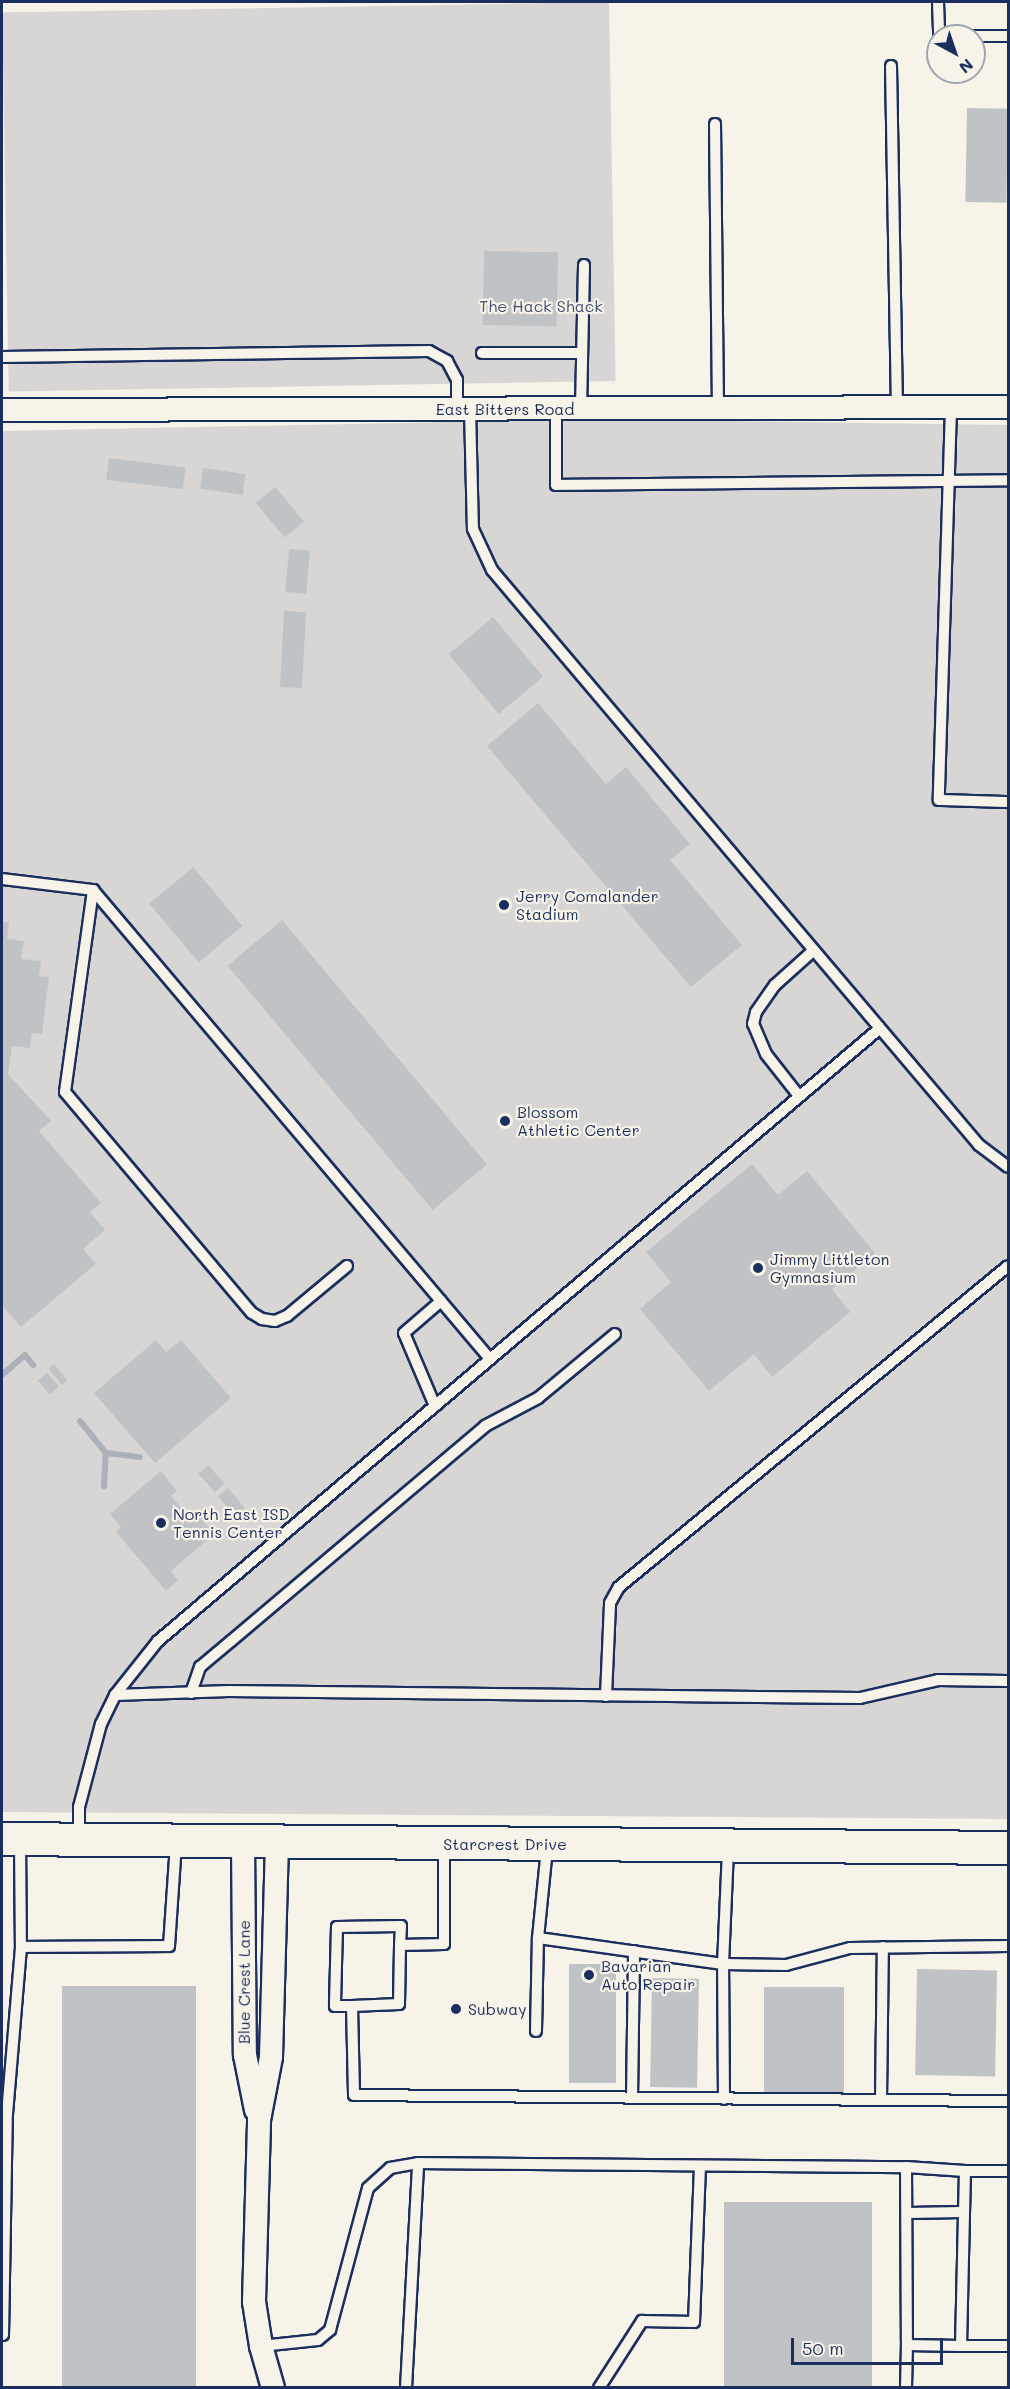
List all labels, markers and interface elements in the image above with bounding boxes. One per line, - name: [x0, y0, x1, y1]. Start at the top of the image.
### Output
- north arrow: [926, 24, 986, 84]
- text: N: [955, 55, 978, 79]
- park label: The Hack Shack: [479, 296, 603, 316]
- street label: East Bitters Road: [436, 399, 574, 419]
- place label: Jerry Comalander Stadium: [516, 886, 659, 924]
- marker: Jerry Comalander Stadium: [497, 898, 511, 912]
- place label: Blossom Athletic Center: [517, 1102, 640, 1140]
- marker: Blossom Athletic Center: [498, 1114, 512, 1128]
- place label: Jimmy Littleton Gymnasium: [770, 1249, 889, 1287]
- marker: Jimmy Littleton Gymnasium: [751, 1261, 765, 1275]
- place label: North East ISD Tennis Center: [173, 1504, 290, 1542]
- marker: North East ISD Tennis Center: [154, 1516, 168, 1530]
- street label: Starcrest Drive: [443, 1834, 567, 1854]
- street label: Blue Crest Lane: [234, 1920, 254, 2044]
- place label: Bavarian Auto Repair: [601, 1956, 695, 1994]
- marker: Bavarian Auto Repair: [582, 1968, 596, 1982]
- place label: Subway: [468, 1999, 527, 2019]
- marker: Subway: [449, 2002, 463, 2016]
- scale bar: [794, 2326, 946, 2364]
- text: 50 m: [802, 2336, 844, 2360]

